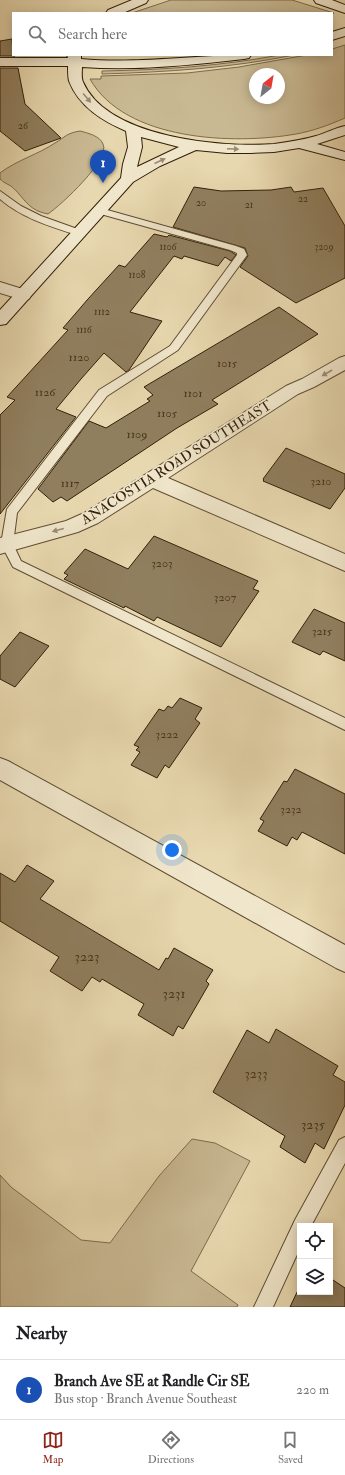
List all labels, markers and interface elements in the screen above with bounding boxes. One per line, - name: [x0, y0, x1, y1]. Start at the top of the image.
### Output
- search box: [12, 12, 333, 56]
- icon: search: [26, 23, 48, 45]
- text: Search here: [58, 25, 127, 44]
- north arrow: [249, 68, 285, 104]
- one-way arrow: [82, 92, 91, 103]
- house number: 26: [18, 120, 29, 132]
- one-way arrow: [227, 145, 239, 152]
- pin: 1: [90, 150, 116, 183]
- one-way arrow: [155, 158, 166, 164]
- house number: 22: [298, 193, 308, 205]
- house number: 20: [196, 197, 206, 209]
- house number: 21: [245, 199, 254, 211]
- house number: 1106: [159, 241, 178, 253]
- house number: 3209: [314, 241, 334, 253]
- house number: 1108: [129, 269, 146, 281]
- house number: 1112: [94, 306, 110, 318]
- house number: 1116: [76, 324, 93, 336]
- house number: 1120: [69, 350, 89, 365]
- house number: 1015: [217, 356, 238, 371]
- one-way arrow: [321, 369, 333, 376]
- house number: 1126: [35, 385, 56, 400]
- house number: 1101: [184, 386, 202, 401]
- street label: ANACOSTIA ROAD SOUTHEAST: [77, 396, 275, 529]
- house number: 1105: [157, 406, 178, 421]
- house number: 1109: [127, 427, 147, 442]
- house number: 3210: [310, 474, 332, 489]
- house number: 1117: [61, 476, 80, 491]
- one-way arrow: [52, 527, 64, 533]
- house number: 3203: [151, 556, 173, 571]
- house number: 3207: [214, 590, 237, 605]
- house number: 3215: [312, 624, 333, 639]
- house number: 3222: [156, 727, 178, 742]
- house number: 3232: [280, 802, 302, 817]
- your location: [162, 840, 182, 860]
- house number: 3223: [75, 948, 99, 965]
- house number: 3231: [163, 985, 185, 1002]
- house number: 3233: [244, 1065, 268, 1082]
- house number: 3235: [301, 1116, 326, 1133]
- map controls: [297, 1223, 333, 1295]
- button: locate: [297, 1223, 333, 1259]
- button: layers: [297, 1259, 333, 1295]
- text: Nearby: [16, 1323, 67, 1344]
- text: Branch Ave SE at Randle Cir SE: [54, 1372, 250, 1391]
- text: 1: [27, 1382, 31, 1398]
- text: 220 m: [296, 1382, 329, 1398]
- text: Bus stop · Branch Avenue Southeast: [54, 1391, 237, 1407]
- tab: Map: [42, 1429, 64, 1466]
- tab: Directions: [148, 1429, 194, 1466]
- tab: Saved: [278, 1429, 303, 1466]

